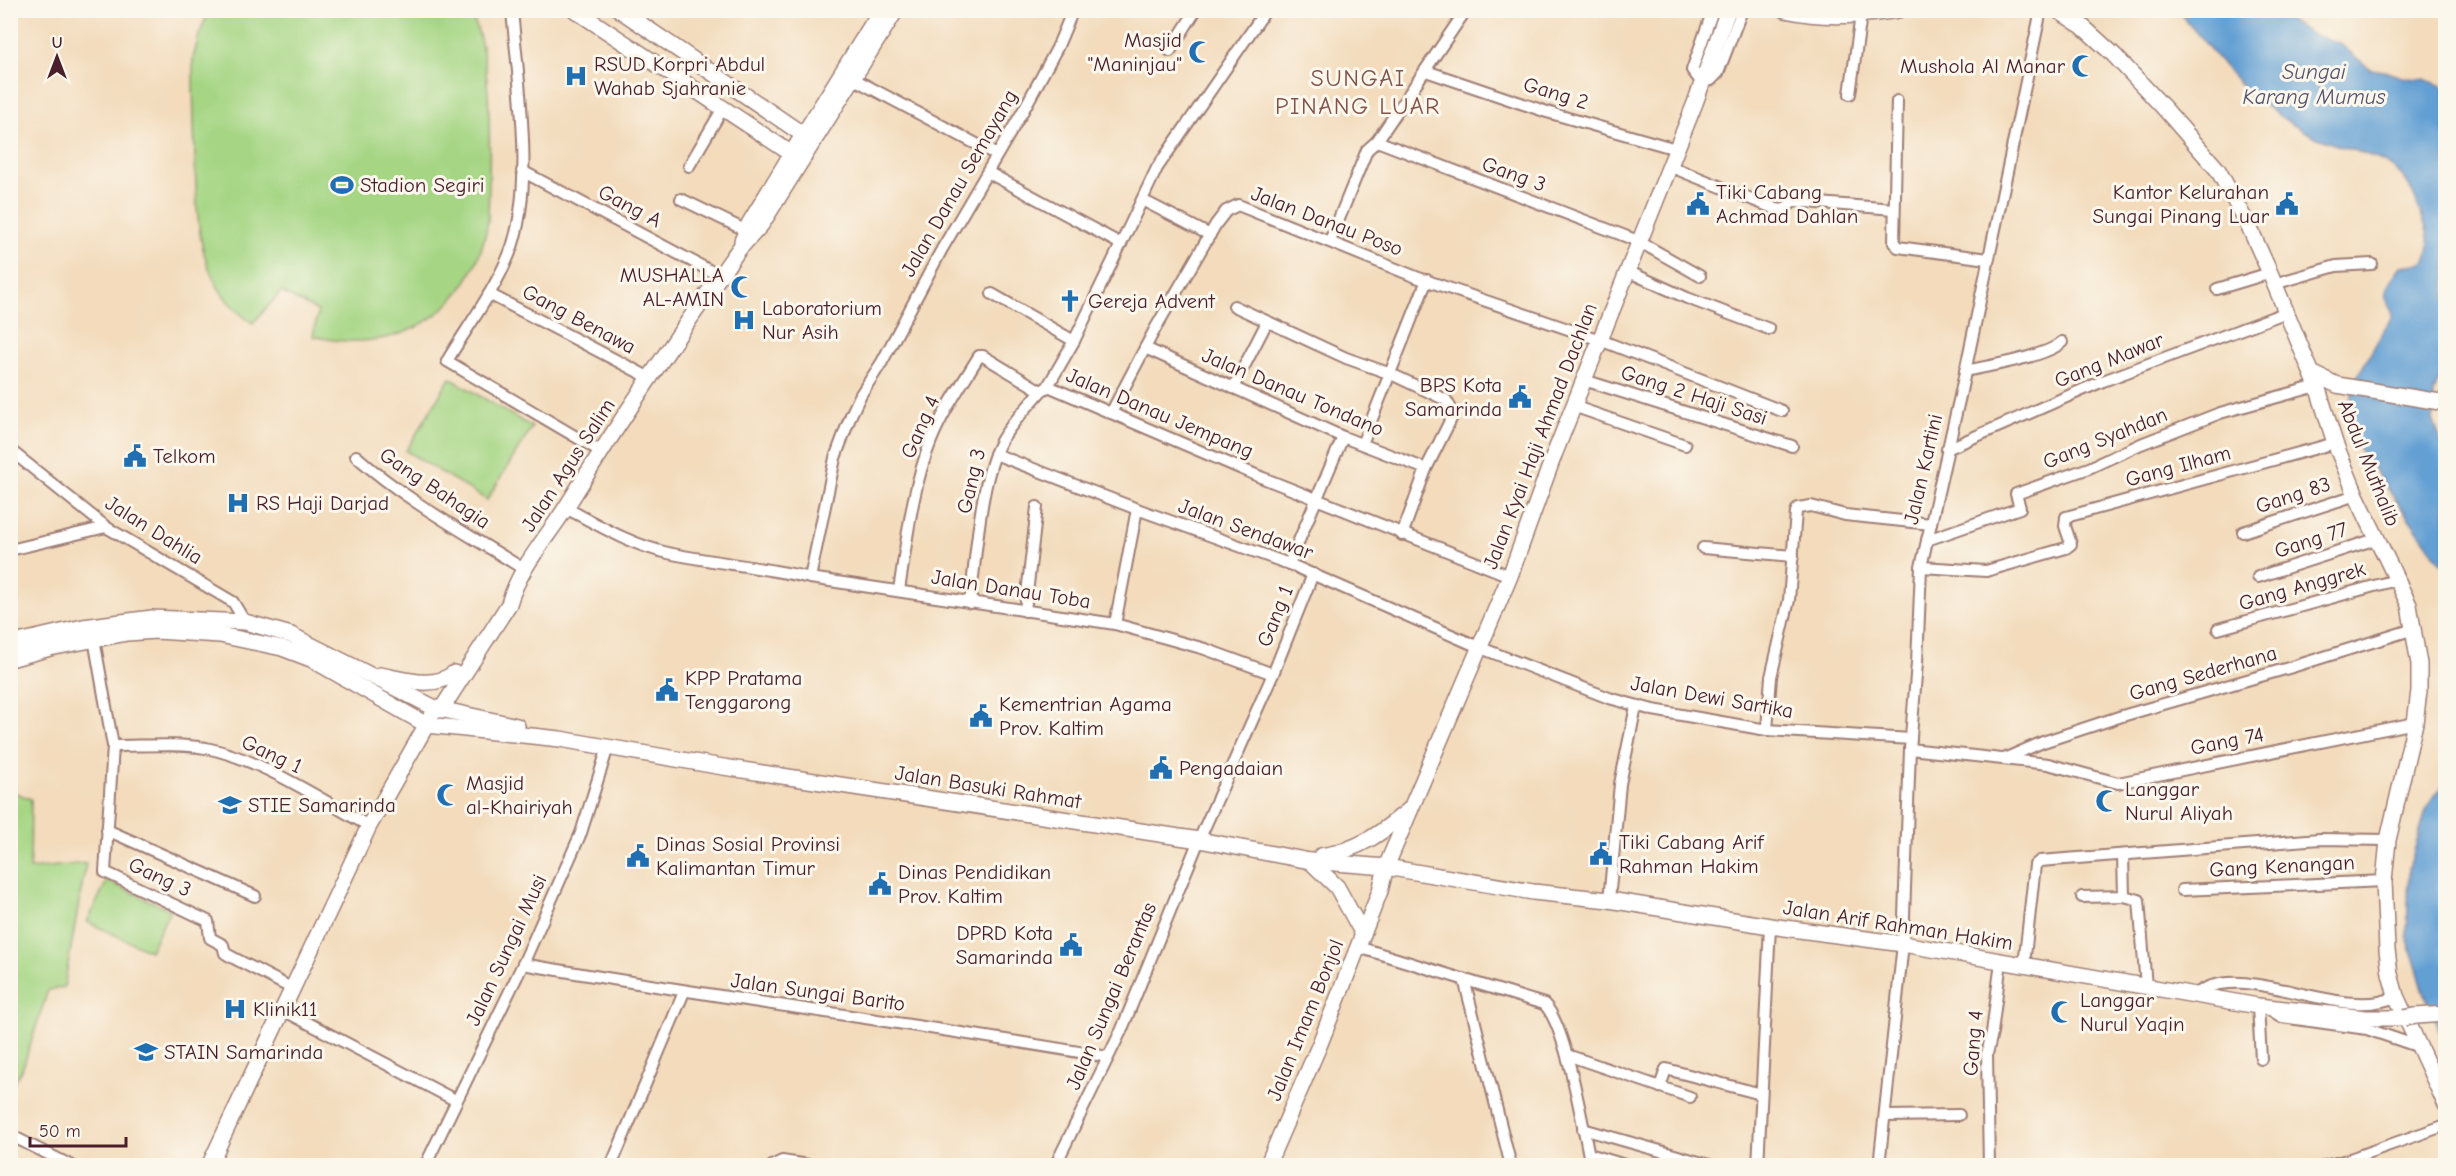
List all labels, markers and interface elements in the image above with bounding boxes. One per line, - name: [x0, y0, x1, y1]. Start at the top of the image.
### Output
- north arrow: [27, 27, 87, 87]
- place label: Masjid "Maninjau": [1088, 28, 1182, 76]
- text: U: [52, 34, 62, 52]
- mosque icon: Masjid "Maninjau": [1187, 39, 1213, 65]
- place label: RSUD Korpri Abdul Wahab Sjahranie: [594, 52, 765, 100]
- mosque icon: Mushola Al Manar: [2070, 53, 2096, 79]
- place label: Mushola Al Manar: [1900, 54, 2066, 78]
- water label: Sungai Karang Mumus: [2243, 59, 2386, 110]
- hospital icon: RSUD Korpri Abdul Wahab Sjahranie: [563, 63, 589, 89]
- district label: SUNGAI PINANG LUAR: [1275, 64, 1441, 120]
- street label: Gang 2: [1521, 72, 1591, 114]
- street label: Jalan Danau Semayang: [896, 85, 1022, 281]
- street label: Gang 3: [1479, 151, 1549, 197]
- sports icon: Stadion Segiri: [329, 172, 355, 198]
- place label: Stadion Segiri: [360, 173, 485, 197]
- street label: Gang A: [594, 179, 666, 233]
- place label: Tiki Cabang Achmad Dahlan: [1716, 180, 1858, 228]
- place label: Kantor Kelurahan Sungai Pinang Luar: [2092, 180, 2270, 228]
- street label: Jalan Danau Poso: [1248, 181, 1406, 261]
- public building icon: Tiki Cabang Achmad Dahlan: [1685, 191, 1711, 217]
- public building icon: Kantor Kelurahan Sungai Pinang Luar: [2274, 191, 2300, 217]
- place label: MUSHALLA AL-AMIN: [620, 263, 724, 311]
- mosque icon: MUSHALLA AL-AMIN: [729, 274, 755, 300]
- street label: Gang Benawa: [518, 279, 640, 359]
- church icon: Gereja Advent: [1057, 288, 1083, 314]
- place label: Gereja Advent: [1088, 289, 1216, 313]
- place label: Laboratorium Nur Asih: [762, 296, 882, 344]
- street label: Jalan Kyai Haji Ahmad Dachlan: [1478, 300, 1602, 572]
- hospital icon: Laboratorium Nur Asih: [731, 307, 757, 333]
- street label: Gang Mawar: [2051, 327, 2168, 393]
- street label: Jalan Danau Tondano: [1198, 343, 1388, 441]
- street label: Gang 2 Haji Sasi: [1618, 360, 1770, 430]
- street label: Jalan Danau Jempang: [1063, 363, 1257, 463]
- place label: BPS Kota Samarinda: [1405, 373, 1502, 421]
- public building icon: BPS Kota Samarinda: [1507, 384, 1533, 410]
- street label: Gang 4: [896, 392, 944, 462]
- street label: Jalan Agus Salim: [516, 394, 620, 536]
- street label: Abdul Muthalib: [2333, 396, 2405, 530]
- street label: Gang Syahdan: [2039, 402, 2171, 474]
- street label: Jalan Kartini: [1899, 411, 1947, 527]
- street label: Gang Ilham: [2123, 440, 2233, 492]
- street label: Gang Bahagia: [375, 442, 495, 534]
- public building icon: Telkom: [122, 443, 148, 469]
- place label: Telkom: [153, 444, 216, 468]
- street label: Gang 3: [952, 446, 990, 516]
- street label: Gang 83: [2253, 472, 2333, 518]
- hospital icon: RS Haji Darjad: [225, 490, 251, 516]
- street label: Jalan Dahlia: [101, 491, 207, 569]
- place label: RS Haji Darjad: [256, 491, 389, 515]
- street label: Jalan Sendawar: [1175, 494, 1317, 565]
- street label: Gang 77: [2271, 517, 2351, 563]
- street label: Gang Anggrek: [2236, 557, 2368, 615]
- street label: Jalan Danau Toba: [930, 565, 1092, 613]
- street label: Gang 1: [1252, 582, 1298, 650]
- street label: Gang Sederhana: [2127, 640, 2279, 706]
- place label: KPP Pratama Tenggarong: [685, 666, 802, 714]
- street label: Jalan Dewi Sartika: [1629, 671, 1795, 723]
- public building icon: KPP Pratama Tenggarong: [654, 677, 680, 703]
- place label: Kementrian Agama Prov. Kaltim: [999, 692, 1172, 740]
- public building icon: Kementrian Agama Prov. Kaltim: [968, 703, 994, 729]
- street label: Gang 74: [2188, 722, 2266, 760]
- street label: Gang 1: [238, 730, 306, 778]
- public building icon: Pengadaian: [1148, 755, 1174, 781]
- place label: Pengadaian: [1179, 756, 1283, 780]
- street label: Jalan Basuki Rahmat: [893, 760, 1084, 814]
- place label: Masjid al-Khairiyah: [466, 771, 573, 819]
- place label: Langgar Nurul Aliyah: [2125, 777, 2233, 825]
- mosque icon: Masjid al-Khairiyah: [435, 782, 461, 808]
- mosque icon: Langgar Nurul Aliyah: [2094, 788, 2120, 814]
- school or university icon: STIE Samarinda: [217, 792, 243, 818]
- place label: STIE Samarinda: [248, 793, 396, 817]
- place label: Tiki Cabang Arif Rahman Hakim: [1619, 830, 1765, 878]
- place label: Dinas Sosial Provinsi Kalimantan Timur: [656, 832, 840, 880]
- public building icon: Tiki Cabang Arif Rahman Hakim: [1588, 841, 1614, 867]
- public building icon: Dinas Sosial Provinsi Kalimantan Timur: [625, 843, 651, 869]
- street label: Gang Kenangan: [2209, 850, 2355, 882]
- street label: Gang 3: [125, 852, 195, 902]
- place label: Dinas Pendidikan Prov. Kaltim: [898, 860, 1051, 908]
- street label: Jalan Sungai Musi: [460, 871, 552, 1029]
- public building icon: Dinas Pendidikan Prov. Kaltim: [867, 871, 893, 897]
- street label: Jalan Arif Rahman Hakim: [1781, 895, 2015, 955]
- street label: Jalan Sungai Berantas: [1061, 899, 1161, 1093]
- place label: DPRD Kota Samarinda: [956, 921, 1053, 969]
- public building icon: DPRD Kota Samarinda: [1058, 932, 1084, 958]
- street label: Jalan Imam Bonjol: [1262, 936, 1348, 1104]
- street label: Jalan Sungai Barito: [729, 968, 907, 1016]
- place label: Langgar Nurul Yaqin: [2080, 988, 2185, 1036]
- hospital icon: Klinik11: [222, 996, 248, 1022]
- place label: Klinik11: [253, 997, 317, 1021]
- mosque icon: Langgar Nurul Yaqin: [2049, 999, 2075, 1025]
- street label: Gang 4: [1958, 1009, 1988, 1077]
- school or university icon: STAIN Samarinda: [133, 1039, 159, 1065]
- place label: STAIN Samarinda: [164, 1040, 323, 1064]
- scale bar: [30, 1110, 126, 1148]
- text: 50 m: [39, 1121, 81, 1142]

